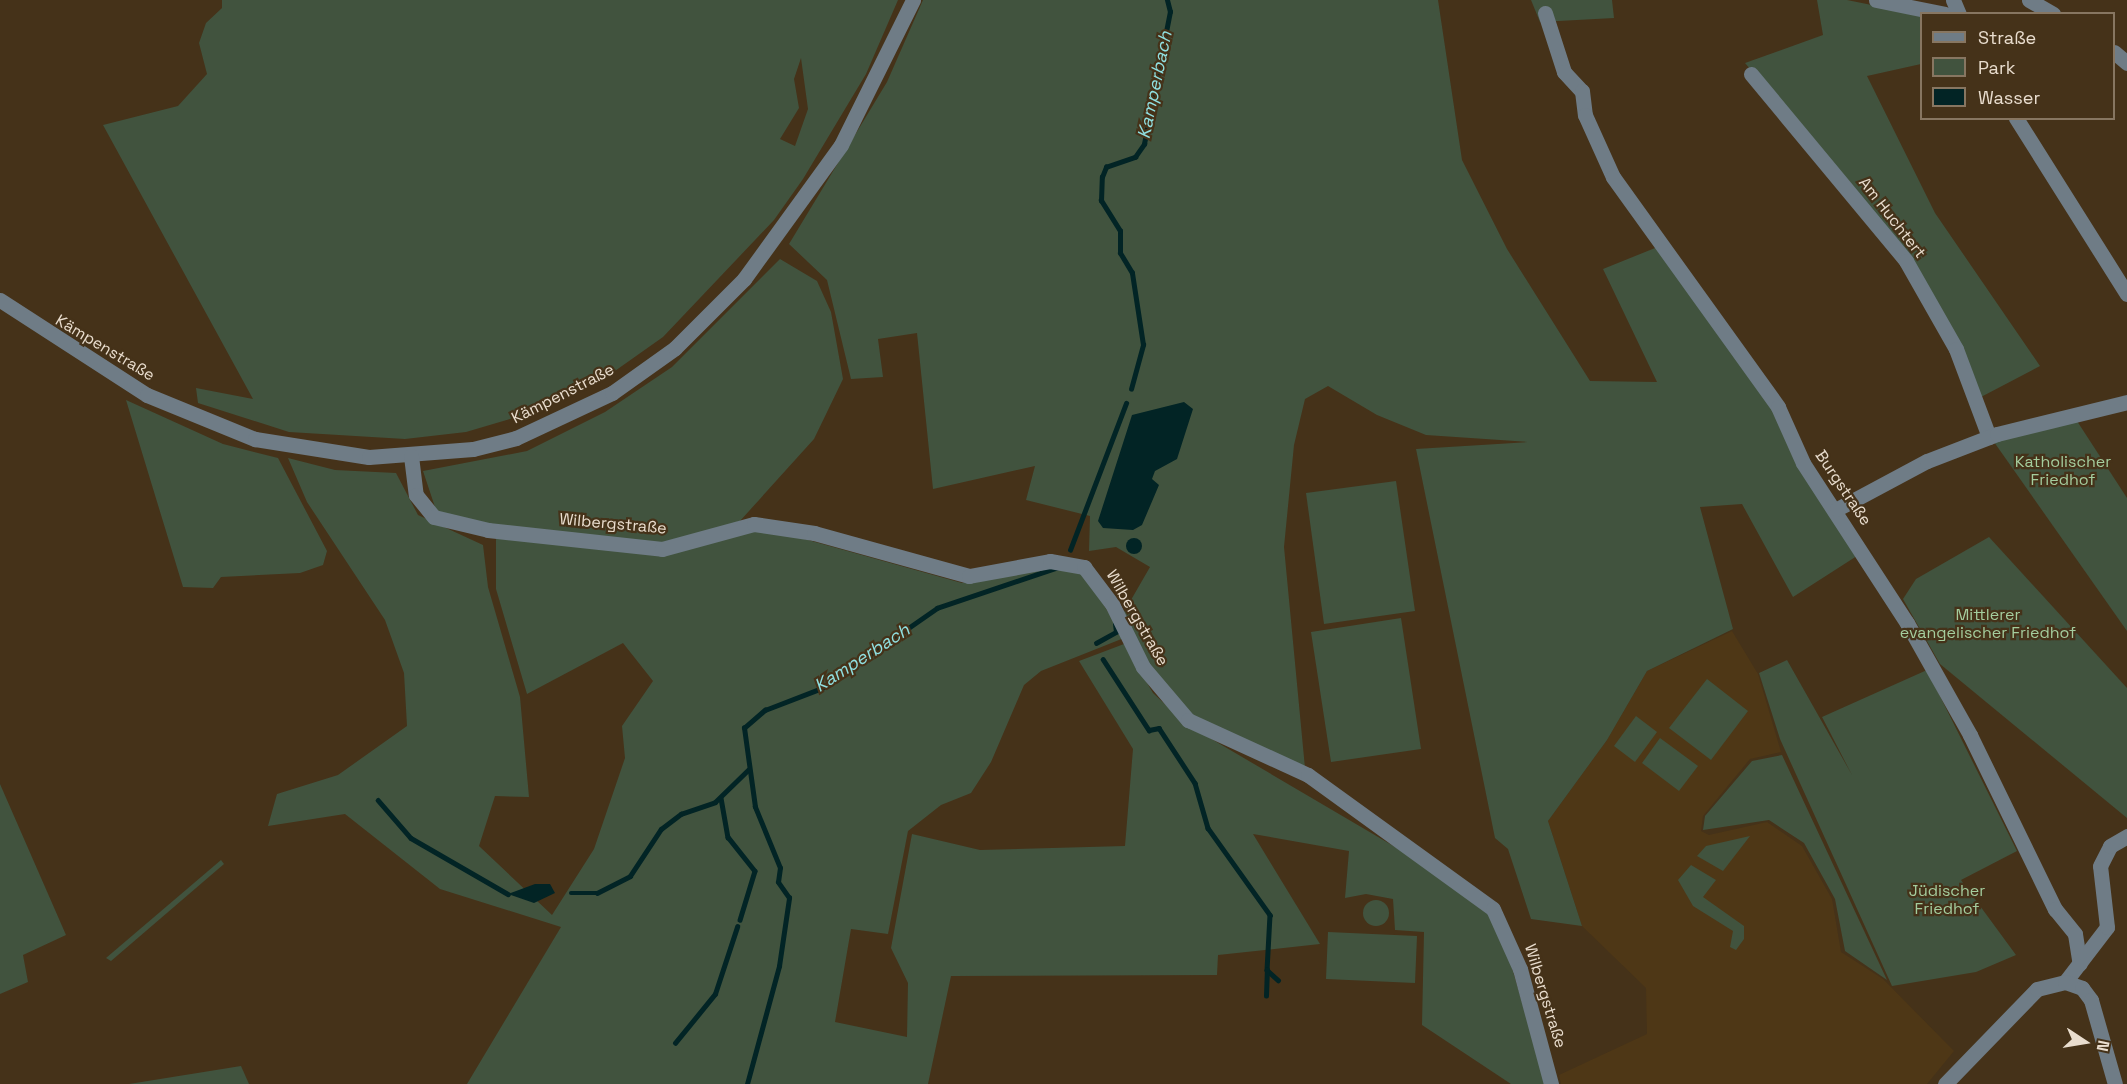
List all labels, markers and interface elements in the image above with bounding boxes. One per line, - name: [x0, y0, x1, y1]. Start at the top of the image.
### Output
- legend: [1920, 12, 2115, 120]
- text: Straße: [1978, 26, 2036, 49]
- water label: Kamperbach: [1133, 29, 1177, 141]
- text: Park: [1978, 56, 2015, 79]
- text: Wasser: [1978, 86, 2040, 109]
- street label: Am Huchtert: [1854, 174, 1930, 262]
- street label: Kämpenstraße: [52, 311, 158, 385]
- street label: Kämpenstraße: [509, 360, 617, 428]
- street label: Burgstraße: [1811, 447, 1875, 529]
- park label: Katholischer Friedhof: [2015, 452, 2111, 490]
- street label: Wilbergstraße: [559, 510, 667, 538]
- street label: Wilbergstraße: [1102, 567, 1172, 669]
- park label: Mittlerer evangelischer Friedhof: [1900, 605, 2076, 643]
- water label: Kamperbach: [810, 619, 914, 697]
- park label: Jüdischer Friedhof: [1909, 881, 1985, 919]
- street label: Wilbergstraße: [1520, 942, 1570, 1050]
- north arrow: [2055, 1012, 2115, 1072]
- text: N: [2092, 1038, 2114, 1053]

